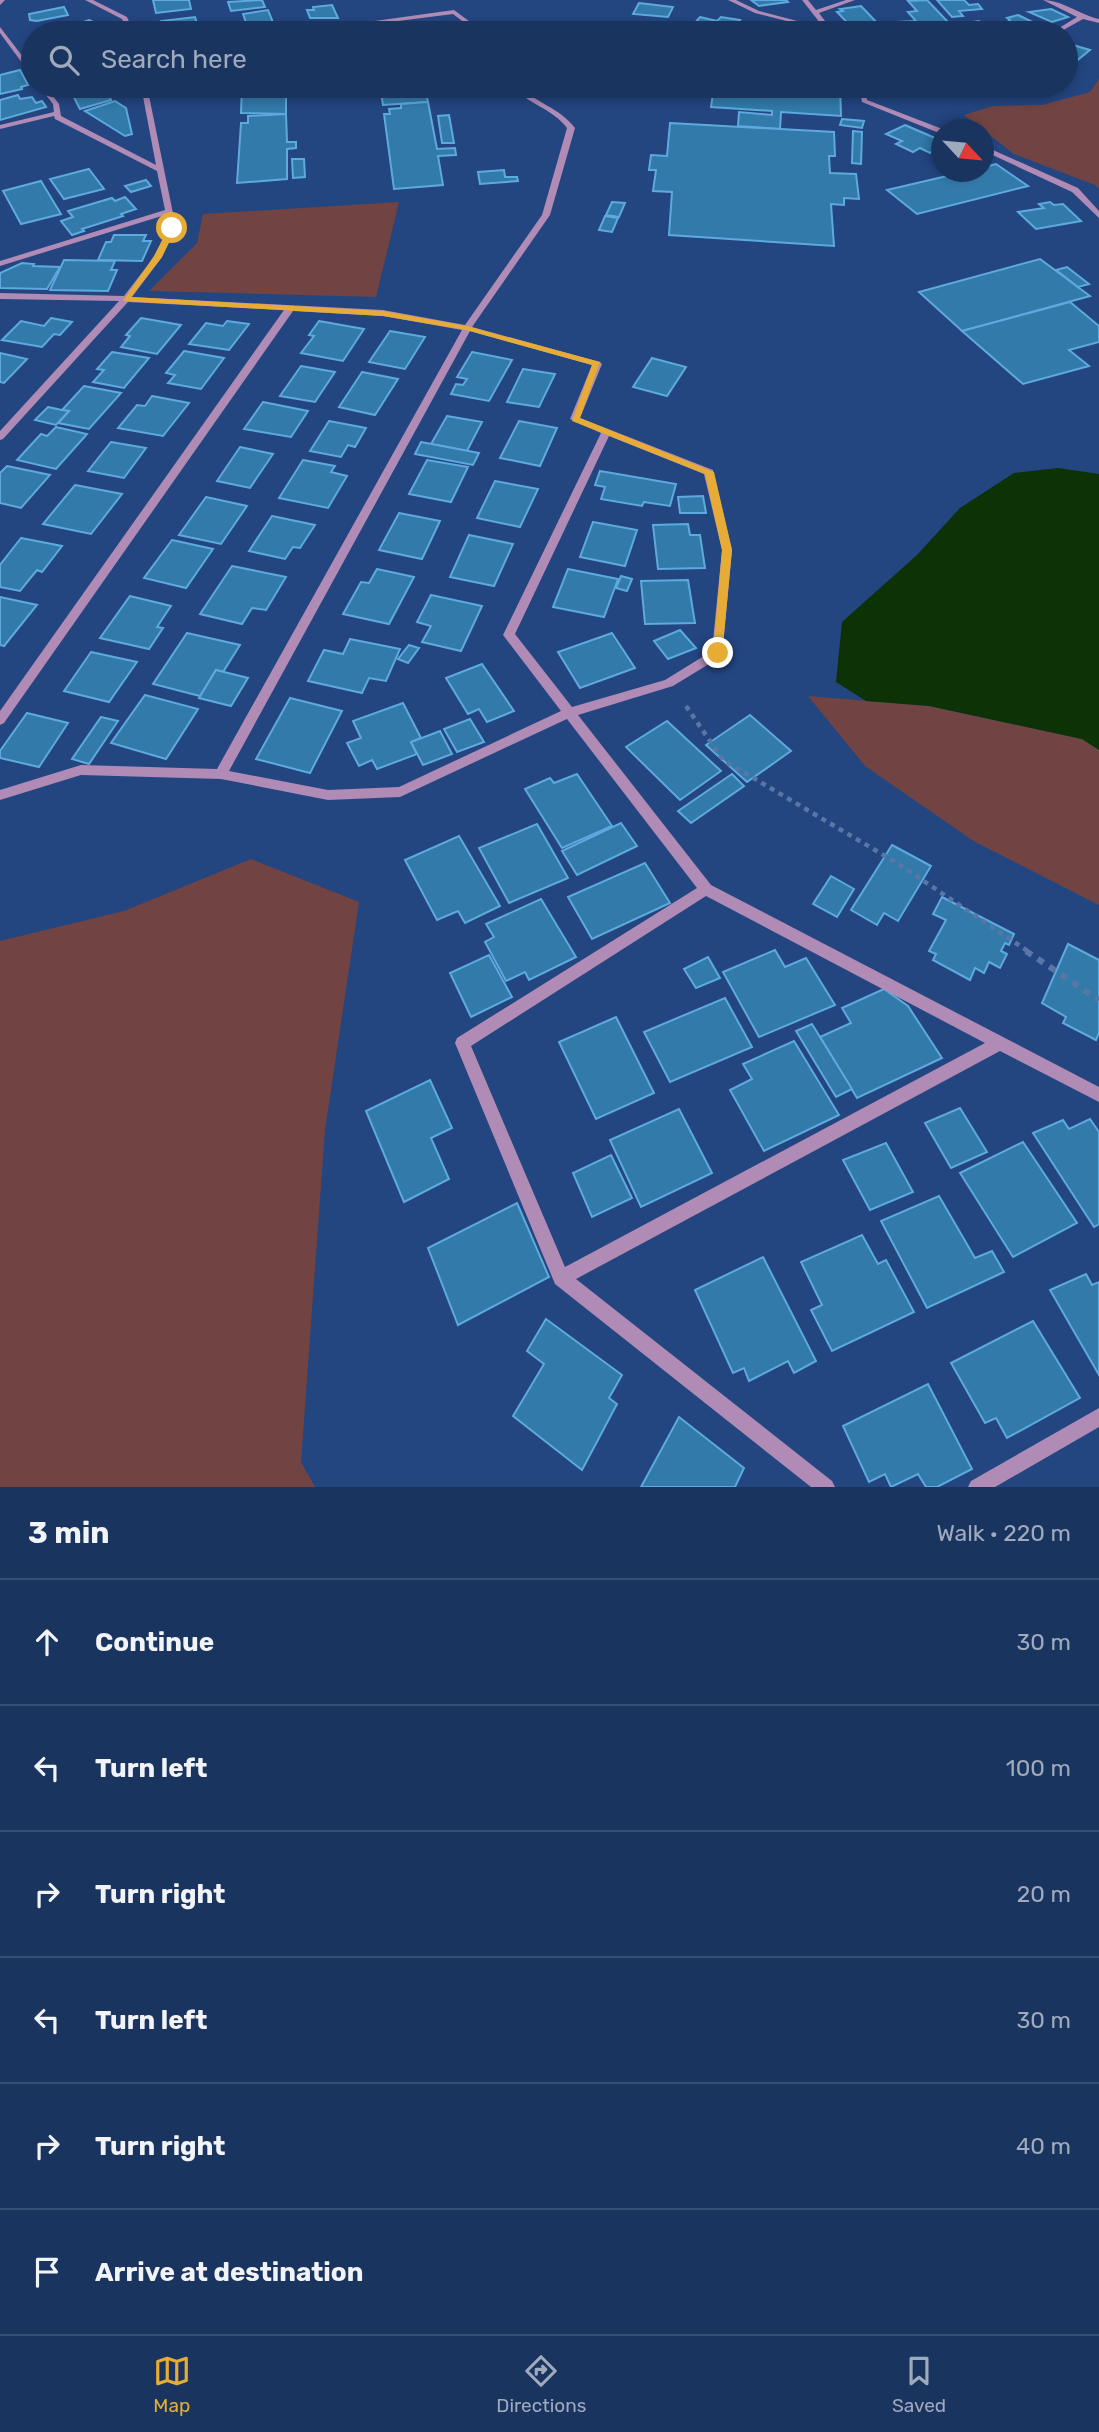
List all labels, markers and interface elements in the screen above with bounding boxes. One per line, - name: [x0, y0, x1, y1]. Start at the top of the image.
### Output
- search box: [21, 21, 1078, 98]
- icon: search: [45, 41, 83, 79]
- text: Search here: [101, 44, 247, 75]
- north arrow: [931, 119, 994, 182]
- route start: [156, 212, 187, 243]
- route end: [702, 637, 733, 668]
- text: 3 min: [28, 1515, 110, 1551]
- text: Walk · 220 m: [937, 1519, 1071, 1547]
- icon: ahead: [28, 1623, 66, 1661]
- text: Continue: [95, 1627, 214, 1658]
- text: 30 m: [1016, 1628, 1071, 1656]
- icon: left: [28, 1749, 66, 1787]
- text: Turn left: [95, 1753, 207, 1784]
- text: 100 m: [1006, 1754, 1071, 1782]
- icon: right: [28, 1875, 66, 1913]
- text: Turn right: [95, 1879, 225, 1910]
- text: 20 m: [1017, 1880, 1071, 1908]
- icon: left: [28, 2001, 66, 2039]
- text: Turn left: [95, 2005, 207, 2036]
- text: 30 m: [1016, 2006, 1071, 2034]
- icon: right: [28, 2127, 66, 2165]
- text: Turn right: [95, 2131, 225, 2162]
- text: 40 m: [1016, 2132, 1071, 2160]
- icon: arrive: [28, 2253, 66, 2291]
- text: Arrive at destination: [95, 2257, 363, 2288]
- tab: Map: [153, 2352, 191, 2417]
- tab: Directions: [496, 2352, 586, 2417]
- tab: Saved: [892, 2352, 946, 2417]

